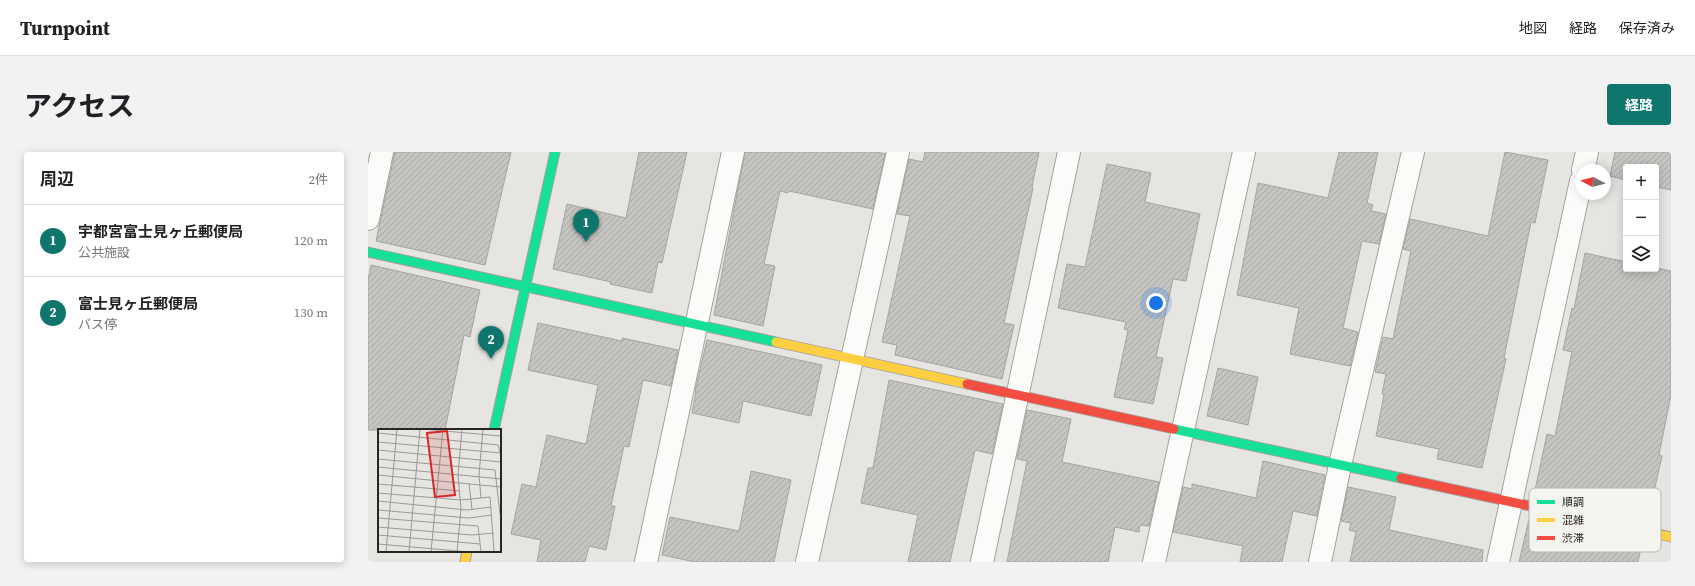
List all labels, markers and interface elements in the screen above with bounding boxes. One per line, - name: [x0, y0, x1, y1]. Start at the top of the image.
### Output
- text: Turnpoint: [20, 15, 110, 41]
- text: 地図: [1519, 18, 1547, 38]
- text: 経路: [1569, 18, 1597, 38]
- text: 保存済み: [1619, 18, 1675, 38]
- button: 経路: [1607, 84, 1671, 125]
- text: アクセス: [24, 87, 135, 125]
- north arrow: [1575, 164, 1611, 200]
- map controls: [1623, 164, 1659, 272]
- button: +: [1623, 164, 1659, 200]
- text: 周辺: [40, 167, 74, 191]
- text: 2件: [308, 171, 328, 188]
- button: −: [1623, 200, 1659, 236]
- pin: 1: [573, 209, 599, 242]
- text: 宇都宮富士見ヶ丘郵便局: [78, 221, 243, 242]
- text: 1: [49, 232, 57, 249]
- text: 120 m: [294, 232, 328, 249]
- button: layers: [1623, 236, 1659, 272]
- text: 公共施設: [78, 244, 130, 261]
- text: 富士見ヶ丘郵便局: [78, 293, 198, 314]
- your location: [1146, 293, 1166, 313]
- text: 2: [49, 304, 57, 321]
- text: 130 m: [294, 304, 328, 321]
- text: バス停: [78, 316, 117, 333]
- pin: 2: [478, 326, 504, 359]
- inset map: [378, 429, 501, 552]
- legend: [1529, 488, 1661, 552]
- text: 順調: [1562, 495, 1584, 510]
- text: 混雑: [1562, 513, 1584, 528]
- text: 渋滞: [1562, 531, 1584, 546]

